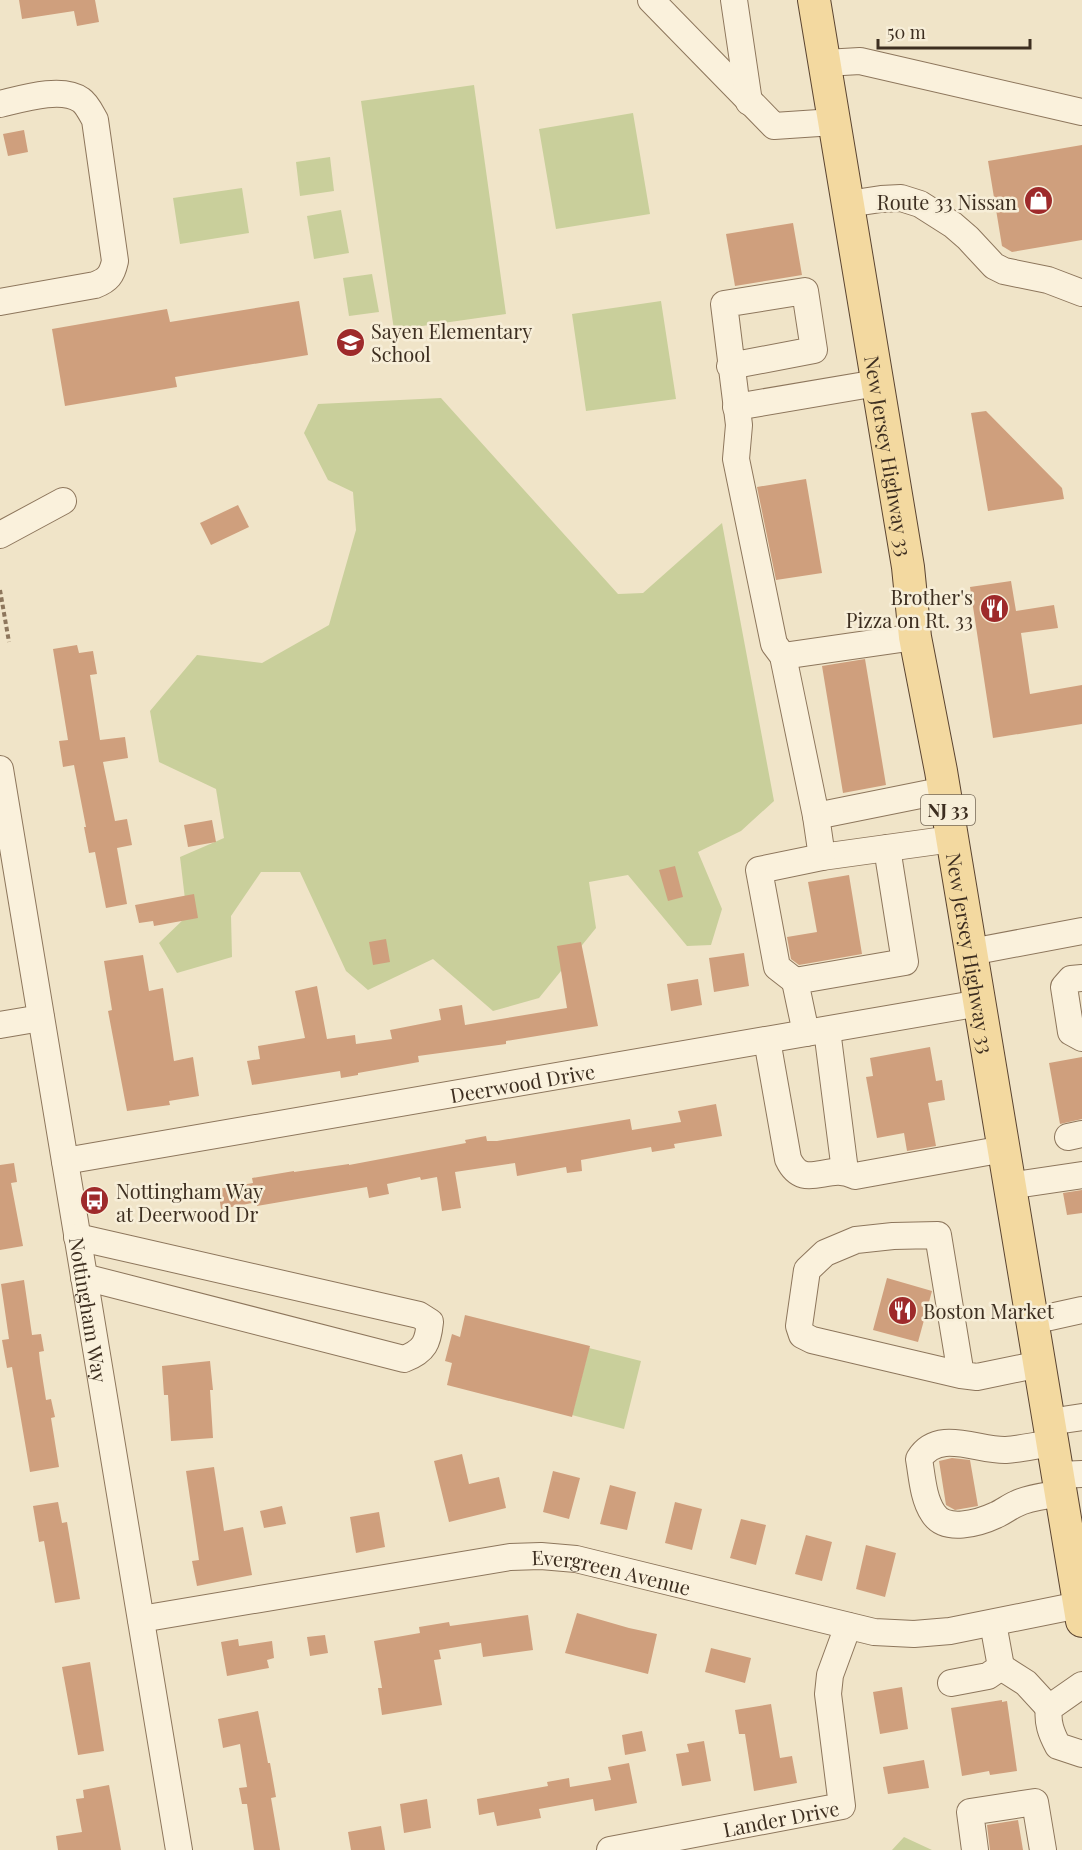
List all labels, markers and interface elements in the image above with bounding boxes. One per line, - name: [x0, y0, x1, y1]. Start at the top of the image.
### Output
- scale bar: [878, 12, 1030, 50]
- text: 50 m: [887, 20, 926, 44]
- shop icon: Route 33 Nissan: [1022, 185, 1054, 217]
- place label: Route 33 Nissan: [877, 188, 1017, 215]
- place label: Sayen Elementary School: [371, 317, 532, 367]
- school or university icon: Sayen Elementary School: [334, 326, 366, 358]
- street label: New Jersey Highway 33: [860, 353, 919, 558]
- place label: Brother's Pizza on Rt. 33: [846, 583, 973, 633]
- restaurant icon: Brother's Pizza on Rt. 33: [978, 592, 1010, 624]
- road number: NJ 33: [921, 795, 975, 825]
- street label: New Jersey Highway 33: [941, 850, 1001, 1055]
- street label: Deerwood Drive: [448, 1056, 597, 1108]
- place label: Nottingham Way at Deerwood Dr: [116, 1177, 263, 1227]
- bus stop icon: Nottingham Way at Deerwood Dr: [79, 1185, 111, 1217]
- street label: Nottingham Way: [64, 1235, 115, 1384]
- restaurant icon: Boston Market: [886, 1294, 918, 1326]
- place label: Boston Market: [923, 1297, 1055, 1324]
- street label: Evergreen Avenue: [531, 1542, 694, 1600]
- street label: Lander Drive: [721, 1793, 841, 1842]

